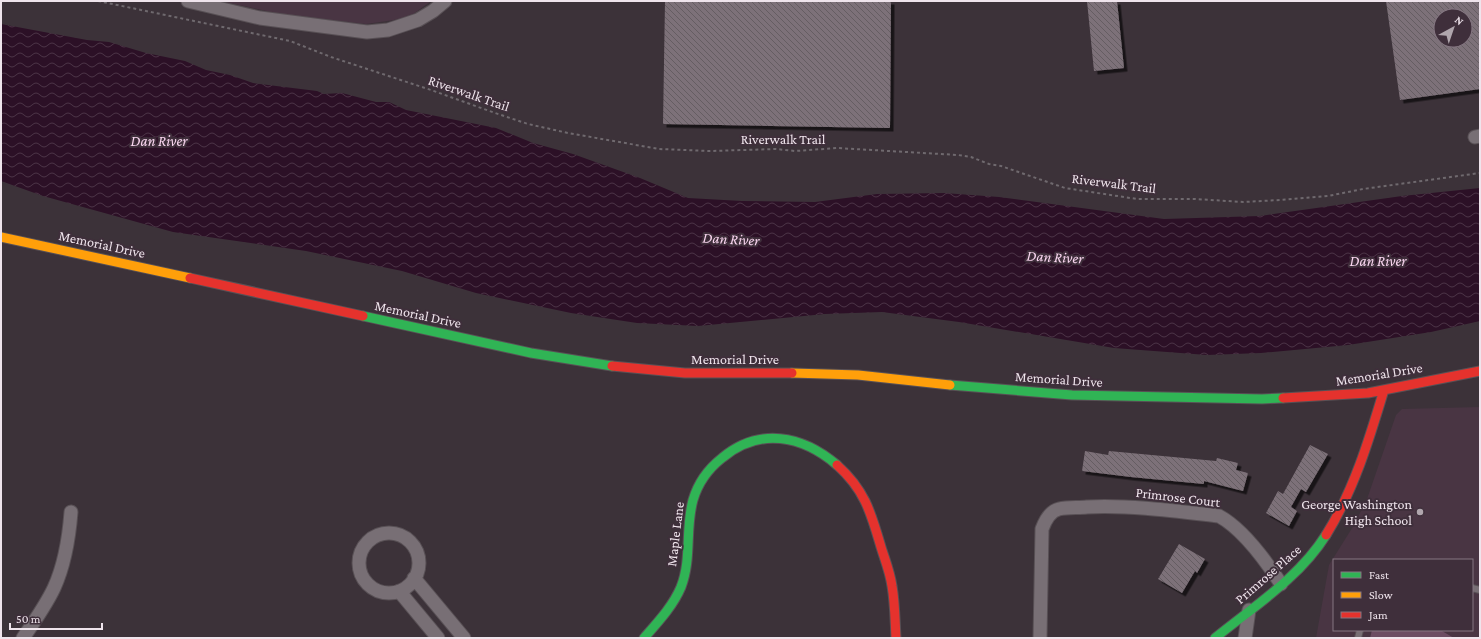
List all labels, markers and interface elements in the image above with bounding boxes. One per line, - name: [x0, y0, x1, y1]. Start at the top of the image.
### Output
- north arrow: [1433, 8, 1473, 48]
- text: N: [1453, 13, 1467, 28]
- street label: Riverwalk Trail: [426, 72, 512, 114]
- street label: Riverwalk Trail: [741, 131, 826, 147]
- water label: Dan River: [131, 133, 188, 149]
- street label: Riverwalk Trail: [1071, 170, 1157, 196]
- street label: Memorial Drive: [57, 227, 147, 261]
- water label: Dan River: [702, 230, 761, 249]
- water label: Dan River: [1026, 248, 1085, 267]
- water label: Dan River: [1350, 253, 1407, 269]
- street label: Memorial Drive: [373, 297, 463, 331]
- street label: Memorial Drive: [691, 351, 779, 367]
- street label: Memorial Drive: [1334, 359, 1424, 389]
- street label: Memorial Drive: [1015, 368, 1103, 390]
- street label: Primrose Court: [1135, 484, 1222, 510]
- place label: George Washington High School: [1301, 496, 1412, 528]
- street label: Maple Lane: [663, 501, 687, 567]
- marker: George Washington High School: [1415, 507, 1425, 517]
- street label: Primrose Place: [1232, 541, 1304, 607]
- legend: [1333, 559, 1473, 631]
- text: Fast: [1369, 568, 1390, 582]
- text: Slow: [1369, 588, 1393, 602]
- scale bar: [10, 605, 102, 631]
- text: Jam: [1368, 608, 1388, 622]
- text: 50 m: [16, 612, 41, 626]

